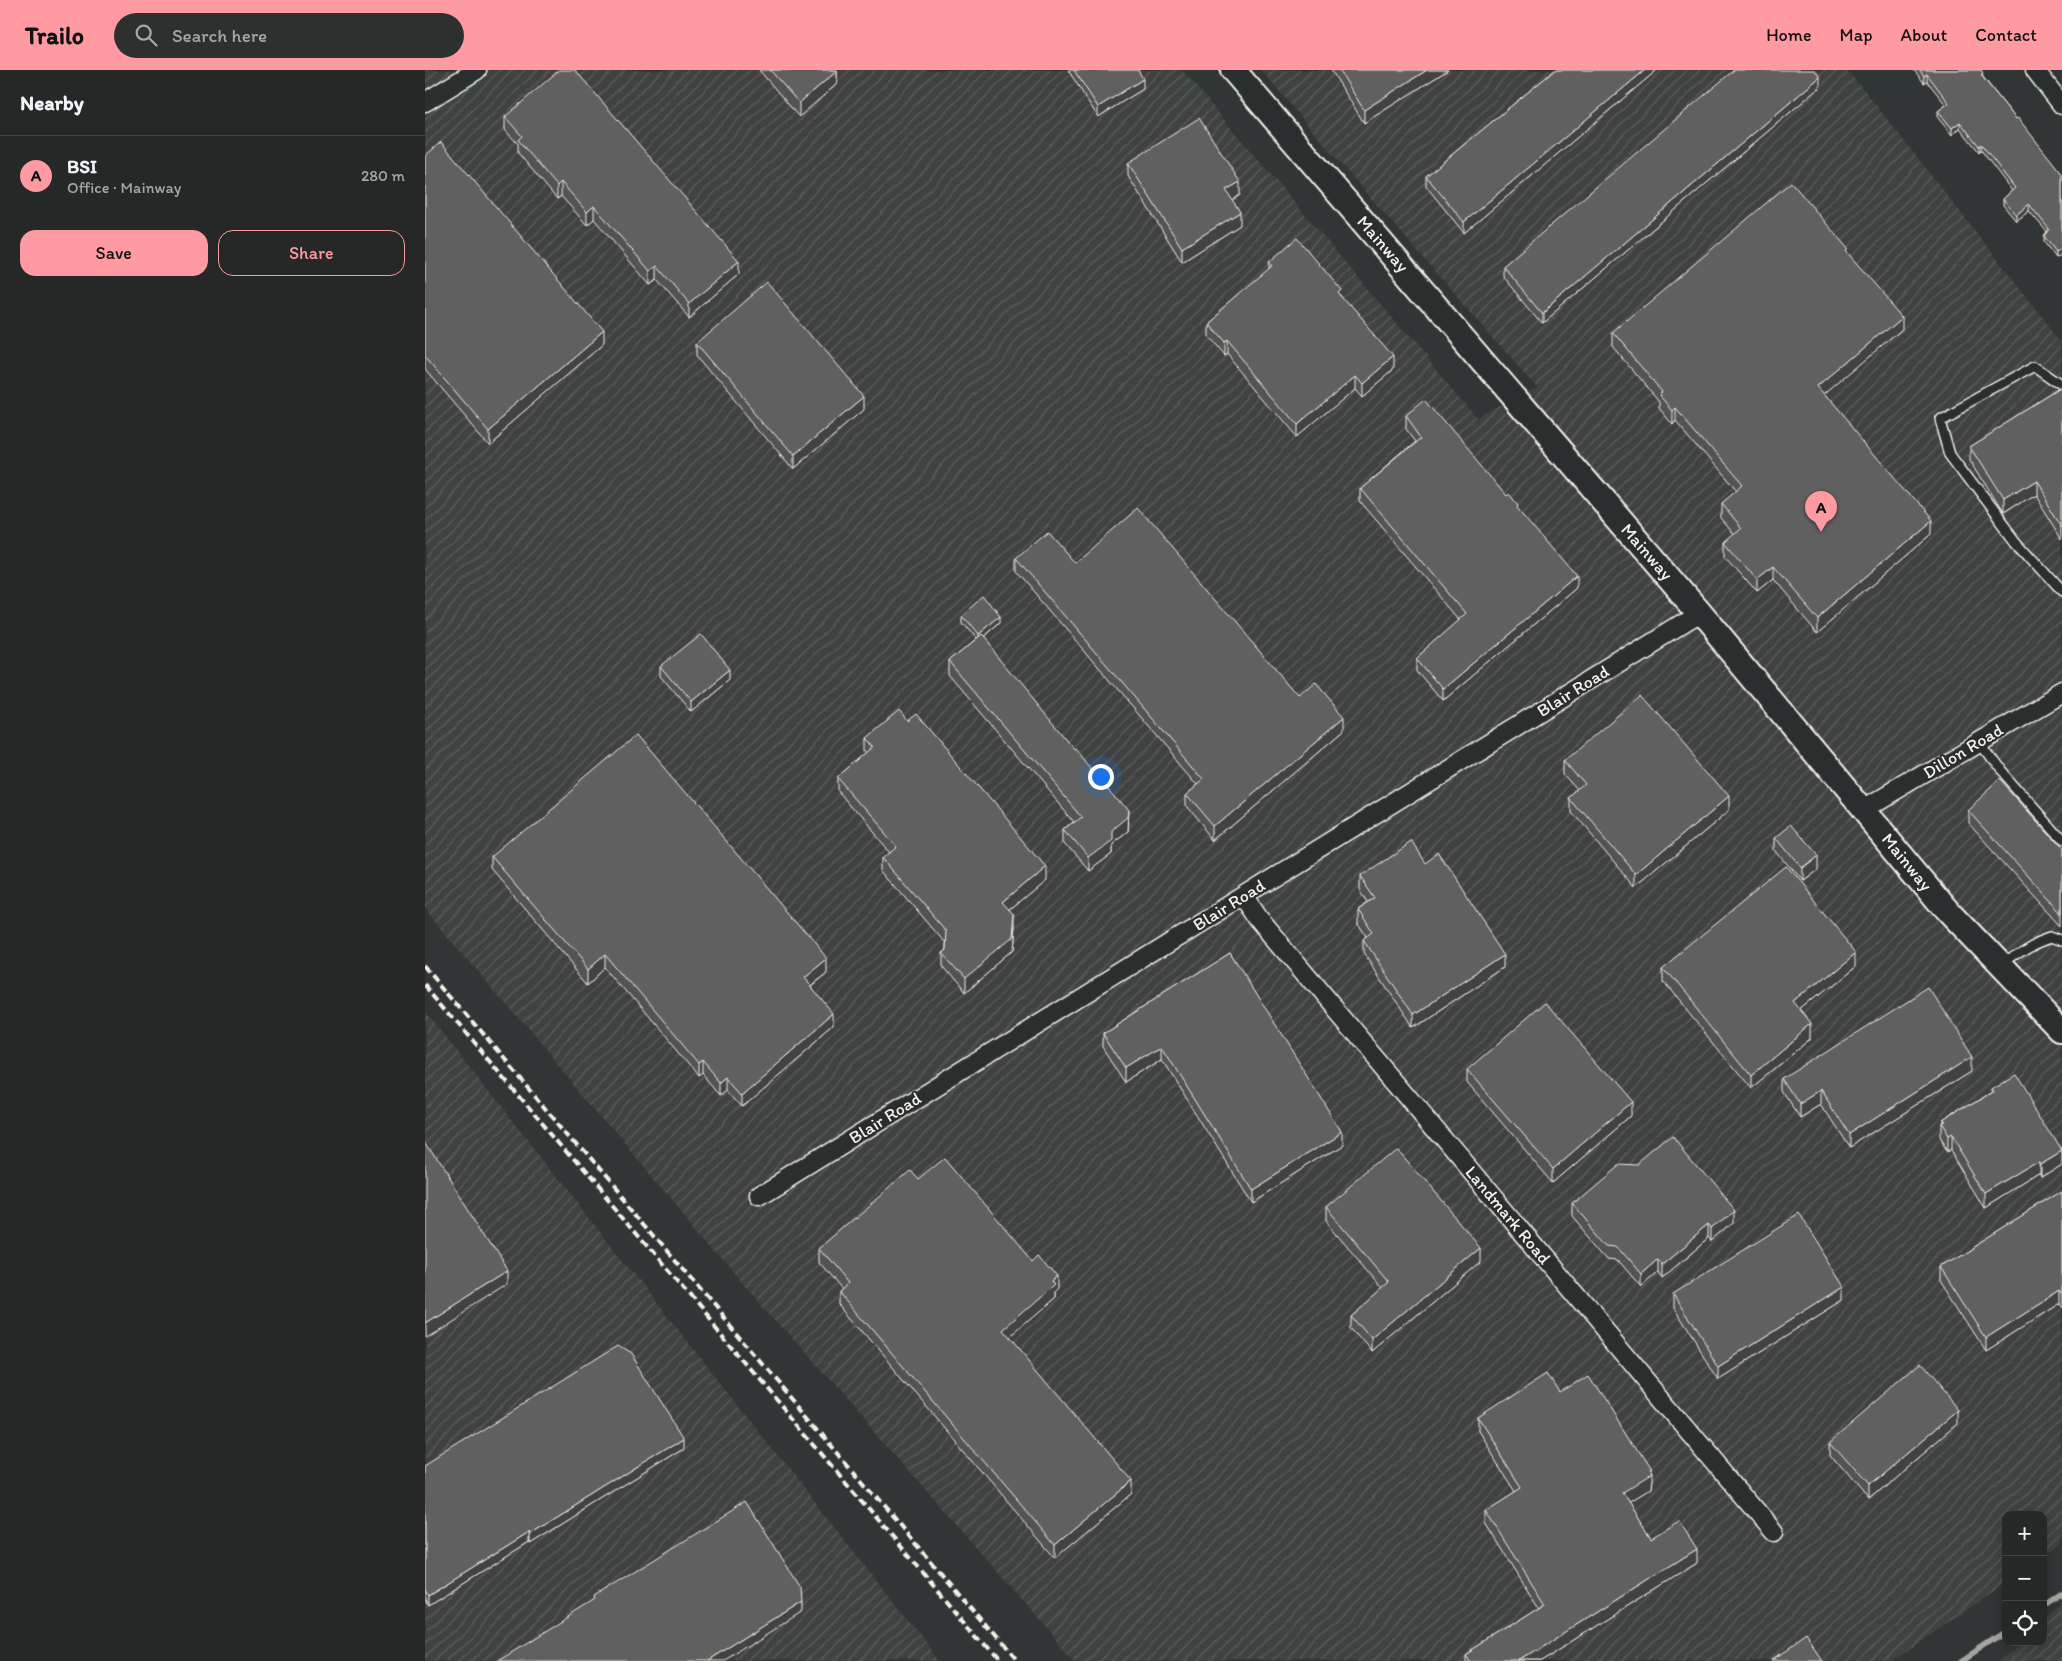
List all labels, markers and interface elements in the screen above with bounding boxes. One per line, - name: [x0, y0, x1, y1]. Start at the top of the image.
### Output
- search box: [114, 13, 464, 58]
- text: Trailo: [25, 21, 84, 50]
- icon: search: [132, 21, 160, 49]
- text: Search here: [172, 24, 267, 47]
- text: Home: [1766, 24, 1812, 46]
- text: Map: [1840, 24, 1873, 46]
- text: About: [1901, 24, 1947, 46]
- text: Contact: [1975, 24, 2037, 46]
- text: Nearby: [20, 90, 84, 115]
- text: BSI: [67, 155, 97, 178]
- text: A: [31, 166, 41, 185]
- text: 280 m: [361, 166, 405, 185]
- text: Office · Mainway: [67, 178, 181, 197]
- street label: Mainway: [1352, 211, 1414, 277]
- button: Save: [20, 230, 208, 276]
- button: Share: [218, 230, 405, 276]
- pin: A: [1805, 491, 1837, 532]
- street label: Mainway: [1616, 519, 1678, 585]
- street label: Blair Road: [1533, 660, 1613, 722]
- street label: Dillon Road: [1919, 719, 2007, 783]
- your location: [1088, 764, 1114, 790]
- street label: Mainway: [1877, 828, 1937, 896]
- street label: Blair Road: [1189, 874, 1269, 936]
- street label: Blair Road: [845, 1087, 925, 1149]
- street label: Landmark Road: [1460, 1161, 1556, 1269]
- map controls: [2002, 1511, 2047, 1646]
- button: +: [2002, 1511, 2047, 1556]
- button: −: [2002, 1556, 2047, 1601]
- button: locate: [2002, 1601, 2047, 1646]

